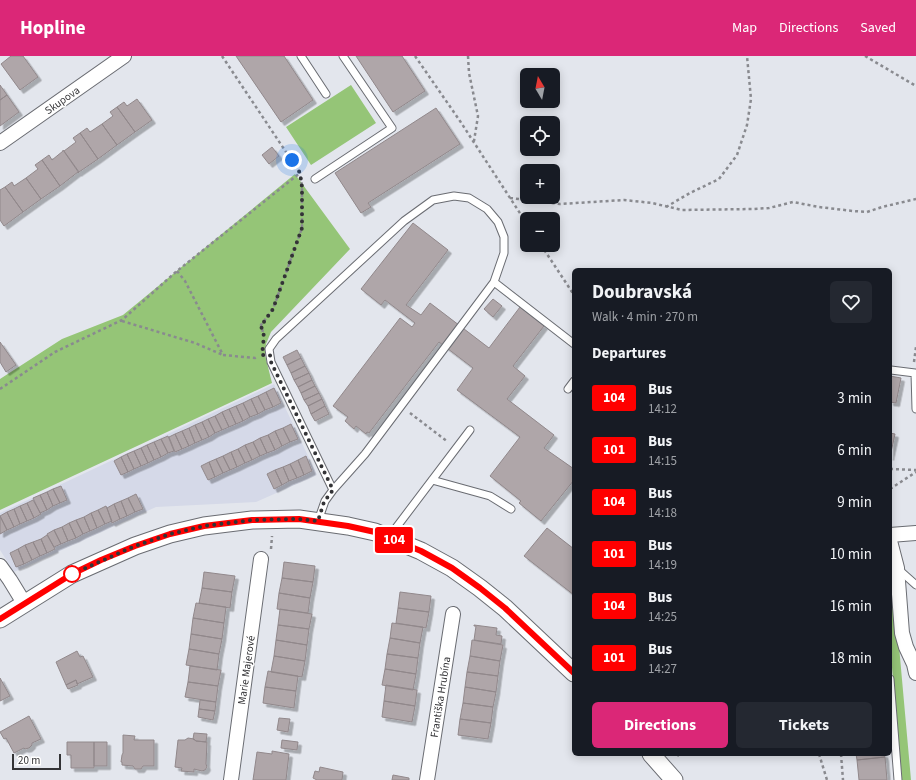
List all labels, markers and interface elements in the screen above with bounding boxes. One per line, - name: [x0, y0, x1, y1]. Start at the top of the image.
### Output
- text: Hopline: [20, 15, 86, 42]
- text: Map: [732, 18, 757, 38]
- text: Directions: [779, 18, 838, 38]
- text: Saved: [860, 18, 896, 38]
- north arrow: [520, 68, 560, 108]
- map controls: [520, 68, 560, 252]
- street label: Skupova: [42, 83, 83, 118]
- button: locate: [520, 116, 560, 156]
- your location: [282, 150, 302, 170]
- button: +: [520, 164, 560, 204]
- button: −: [520, 212, 560, 252]
- text: Doubravská: [592, 279, 692, 306]
- button: heart: [830, 281, 872, 323]
- text: Walk · 4 min · 270 m: [592, 308, 698, 326]
- text: Departures: [592, 343, 666, 364]
- text: Bus: [648, 379, 672, 400]
- text: 104: [603, 388, 625, 408]
- text: 3 min: [837, 388, 872, 409]
- text: 14:12: [648, 400, 677, 418]
- text: Bus: [648, 431, 672, 452]
- text: 101: [603, 440, 625, 460]
- text: 6 min: [837, 440, 872, 461]
- text: 14:15: [648, 452, 677, 470]
- text: Bus: [648, 483, 672, 504]
- text: 104: [603, 492, 625, 512]
- text: 9 min: [837, 492, 872, 513]
- text: 14:18: [648, 504, 677, 522]
- line badge: 104: [371, 527, 417, 553]
- text: 104: [383, 530, 405, 550]
- text: Bus: [648, 535, 672, 556]
- text: 101: [603, 544, 625, 564]
- text: 10 min: [830, 544, 872, 565]
- text: 14:19: [648, 556, 677, 574]
- unlabelled marker: [63, 565, 81, 583]
- text: Bus: [648, 587, 672, 608]
- text: 104: [603, 596, 625, 616]
- text: 16 min: [830, 596, 872, 617]
- text: 14:25: [648, 608, 677, 626]
- street label: Marie Majerové: [234, 634, 259, 706]
- text: Bus: [648, 639, 672, 660]
- text: 101: [603, 648, 625, 668]
- text: 18 min: [830, 648, 872, 669]
- street label: Františka Hrubína: [427, 656, 454, 739]
- text: 14:27: [648, 660, 677, 678]
- button: Directions: [592, 702, 728, 748]
- button: Tickets: [736, 702, 872, 748]
- scale bar: [12, 752, 61, 771]
- text: 20 m: [18, 753, 40, 768]

